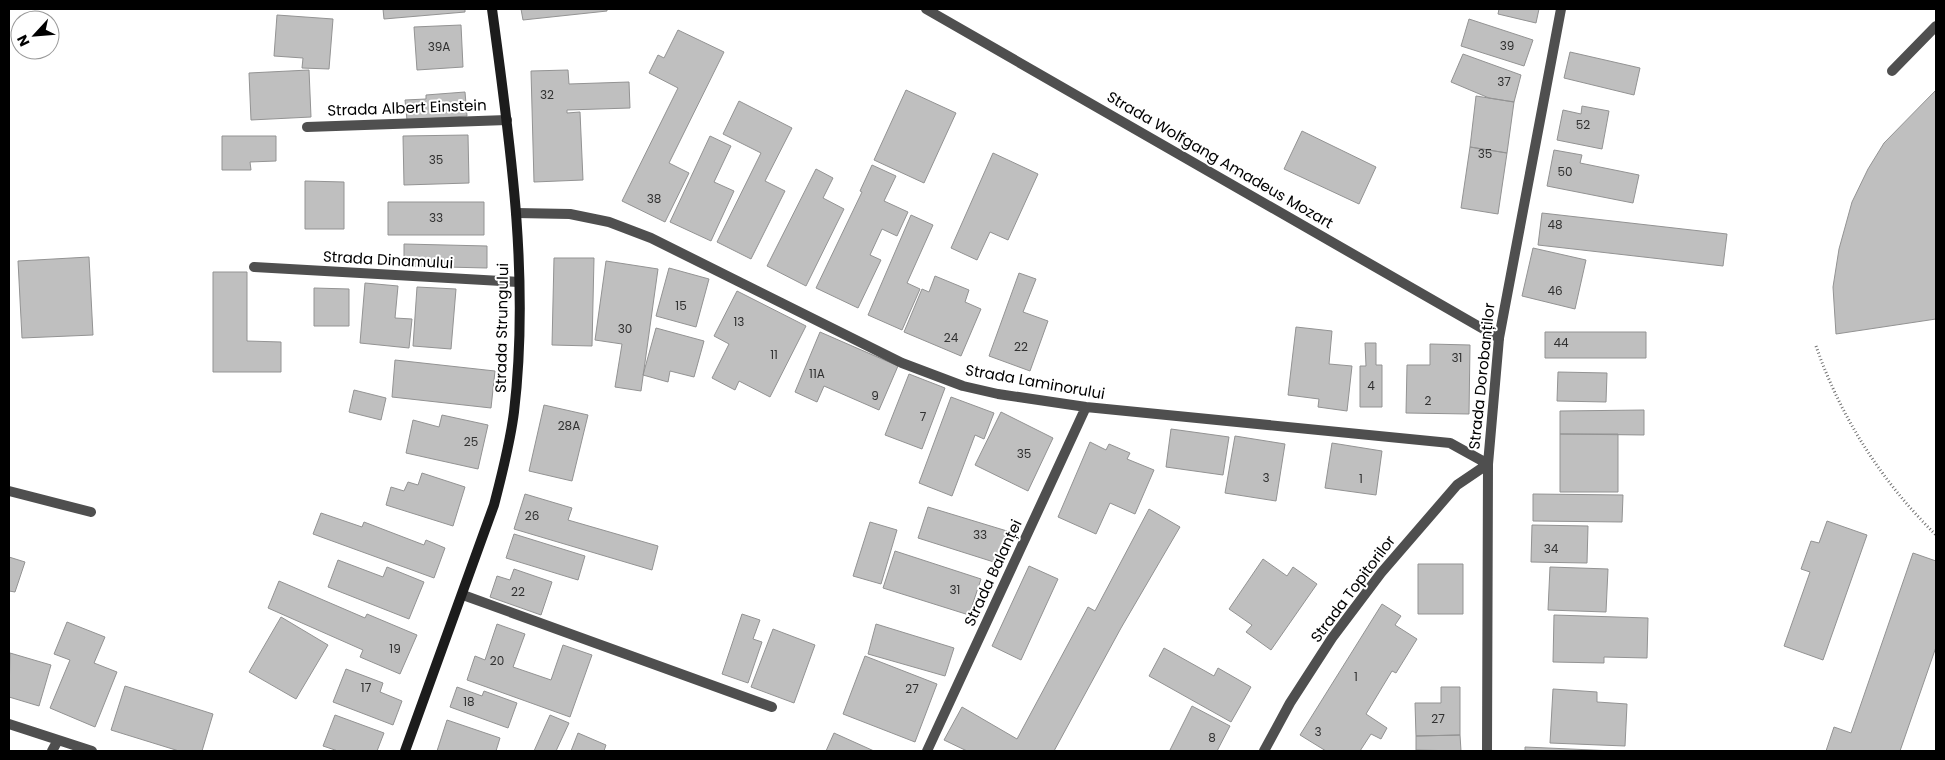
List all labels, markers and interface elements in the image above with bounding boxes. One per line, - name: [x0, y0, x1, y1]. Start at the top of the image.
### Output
- north arrow: [10, 10, 60, 60]
- text: N: [12, 32, 35, 50]
- house number: 39: [1500, 37, 1514, 54]
- house number: 39A: [428, 38, 450, 55]
- house number: 37: [1497, 73, 1511, 90]
- house number: 32: [540, 86, 554, 103]
- street label: Strada Wolfgang Amadeus Mozart: [1103, 86, 1337, 233]
- street label: Strada Albert Einstein: [327, 94, 487, 121]
- house number: 52: [1576, 116, 1590, 133]
- house number: 35: [1478, 145, 1492, 162]
- house number: 35: [429, 151, 443, 168]
- house number: 50: [1557, 163, 1573, 180]
- house number: 38: [647, 190, 661, 207]
- house number: 33: [429, 209, 443, 226]
- house number: 48: [1547, 216, 1563, 233]
- street label: Strada Dinamului: [322, 246, 454, 273]
- street label: Strada Strungului: [490, 263, 513, 393]
- house number: 46: [1547, 282, 1563, 299]
- house number: 15: [675, 297, 687, 314]
- street label: Strada Dorobanților: [1463, 301, 1500, 450]
- house number: 13: [734, 313, 744, 330]
- house number: 30: [618, 320, 632, 337]
- house number: 24: [944, 329, 959, 346]
- house number: 44: [1553, 334, 1569, 351]
- house number: 22: [1014, 338, 1028, 355]
- house number: 11: [770, 346, 778, 363]
- house number: 31: [1452, 349, 1462, 366]
- street label: Strada Laminorului: [964, 359, 1107, 404]
- house number: 11A: [809, 365, 825, 382]
- house number: 4: [1367, 377, 1375, 394]
- house number: 9: [871, 387, 879, 404]
- house number: 2: [1425, 392, 1432, 409]
- house number: 7: [920, 408, 927, 425]
- house number: 28A: [558, 417, 580, 434]
- house number: 25: [464, 433, 478, 450]
- house number: 35: [1017, 445, 1031, 462]
- house number: 3: [1262, 469, 1270, 486]
- house number: 1: [1359, 470, 1363, 487]
- house number: 26: [525, 507, 539, 524]
- street label: Strada Balanței: [959, 516, 1026, 630]
- house number: 33: [973, 526, 987, 543]
- street label: Strada Topitorilor: [1305, 531, 1400, 647]
- house number: 34: [1544, 540, 1559, 557]
- house number: 31: [950, 581, 960, 598]
- house number: 22: [511, 583, 525, 600]
- house number: 19: [389, 640, 401, 657]
- house number: 20: [490, 652, 504, 669]
- house number: 1: [1354, 668, 1358, 685]
- house number: 17: [361, 679, 372, 696]
- house number: 27: [905, 680, 919, 697]
- house number: 18: [463, 693, 475, 710]
- house number: 27: [1431, 710, 1445, 727]
- house number: 3: [1314, 723, 1322, 740]
- house number: 8: [1208, 729, 1216, 746]

